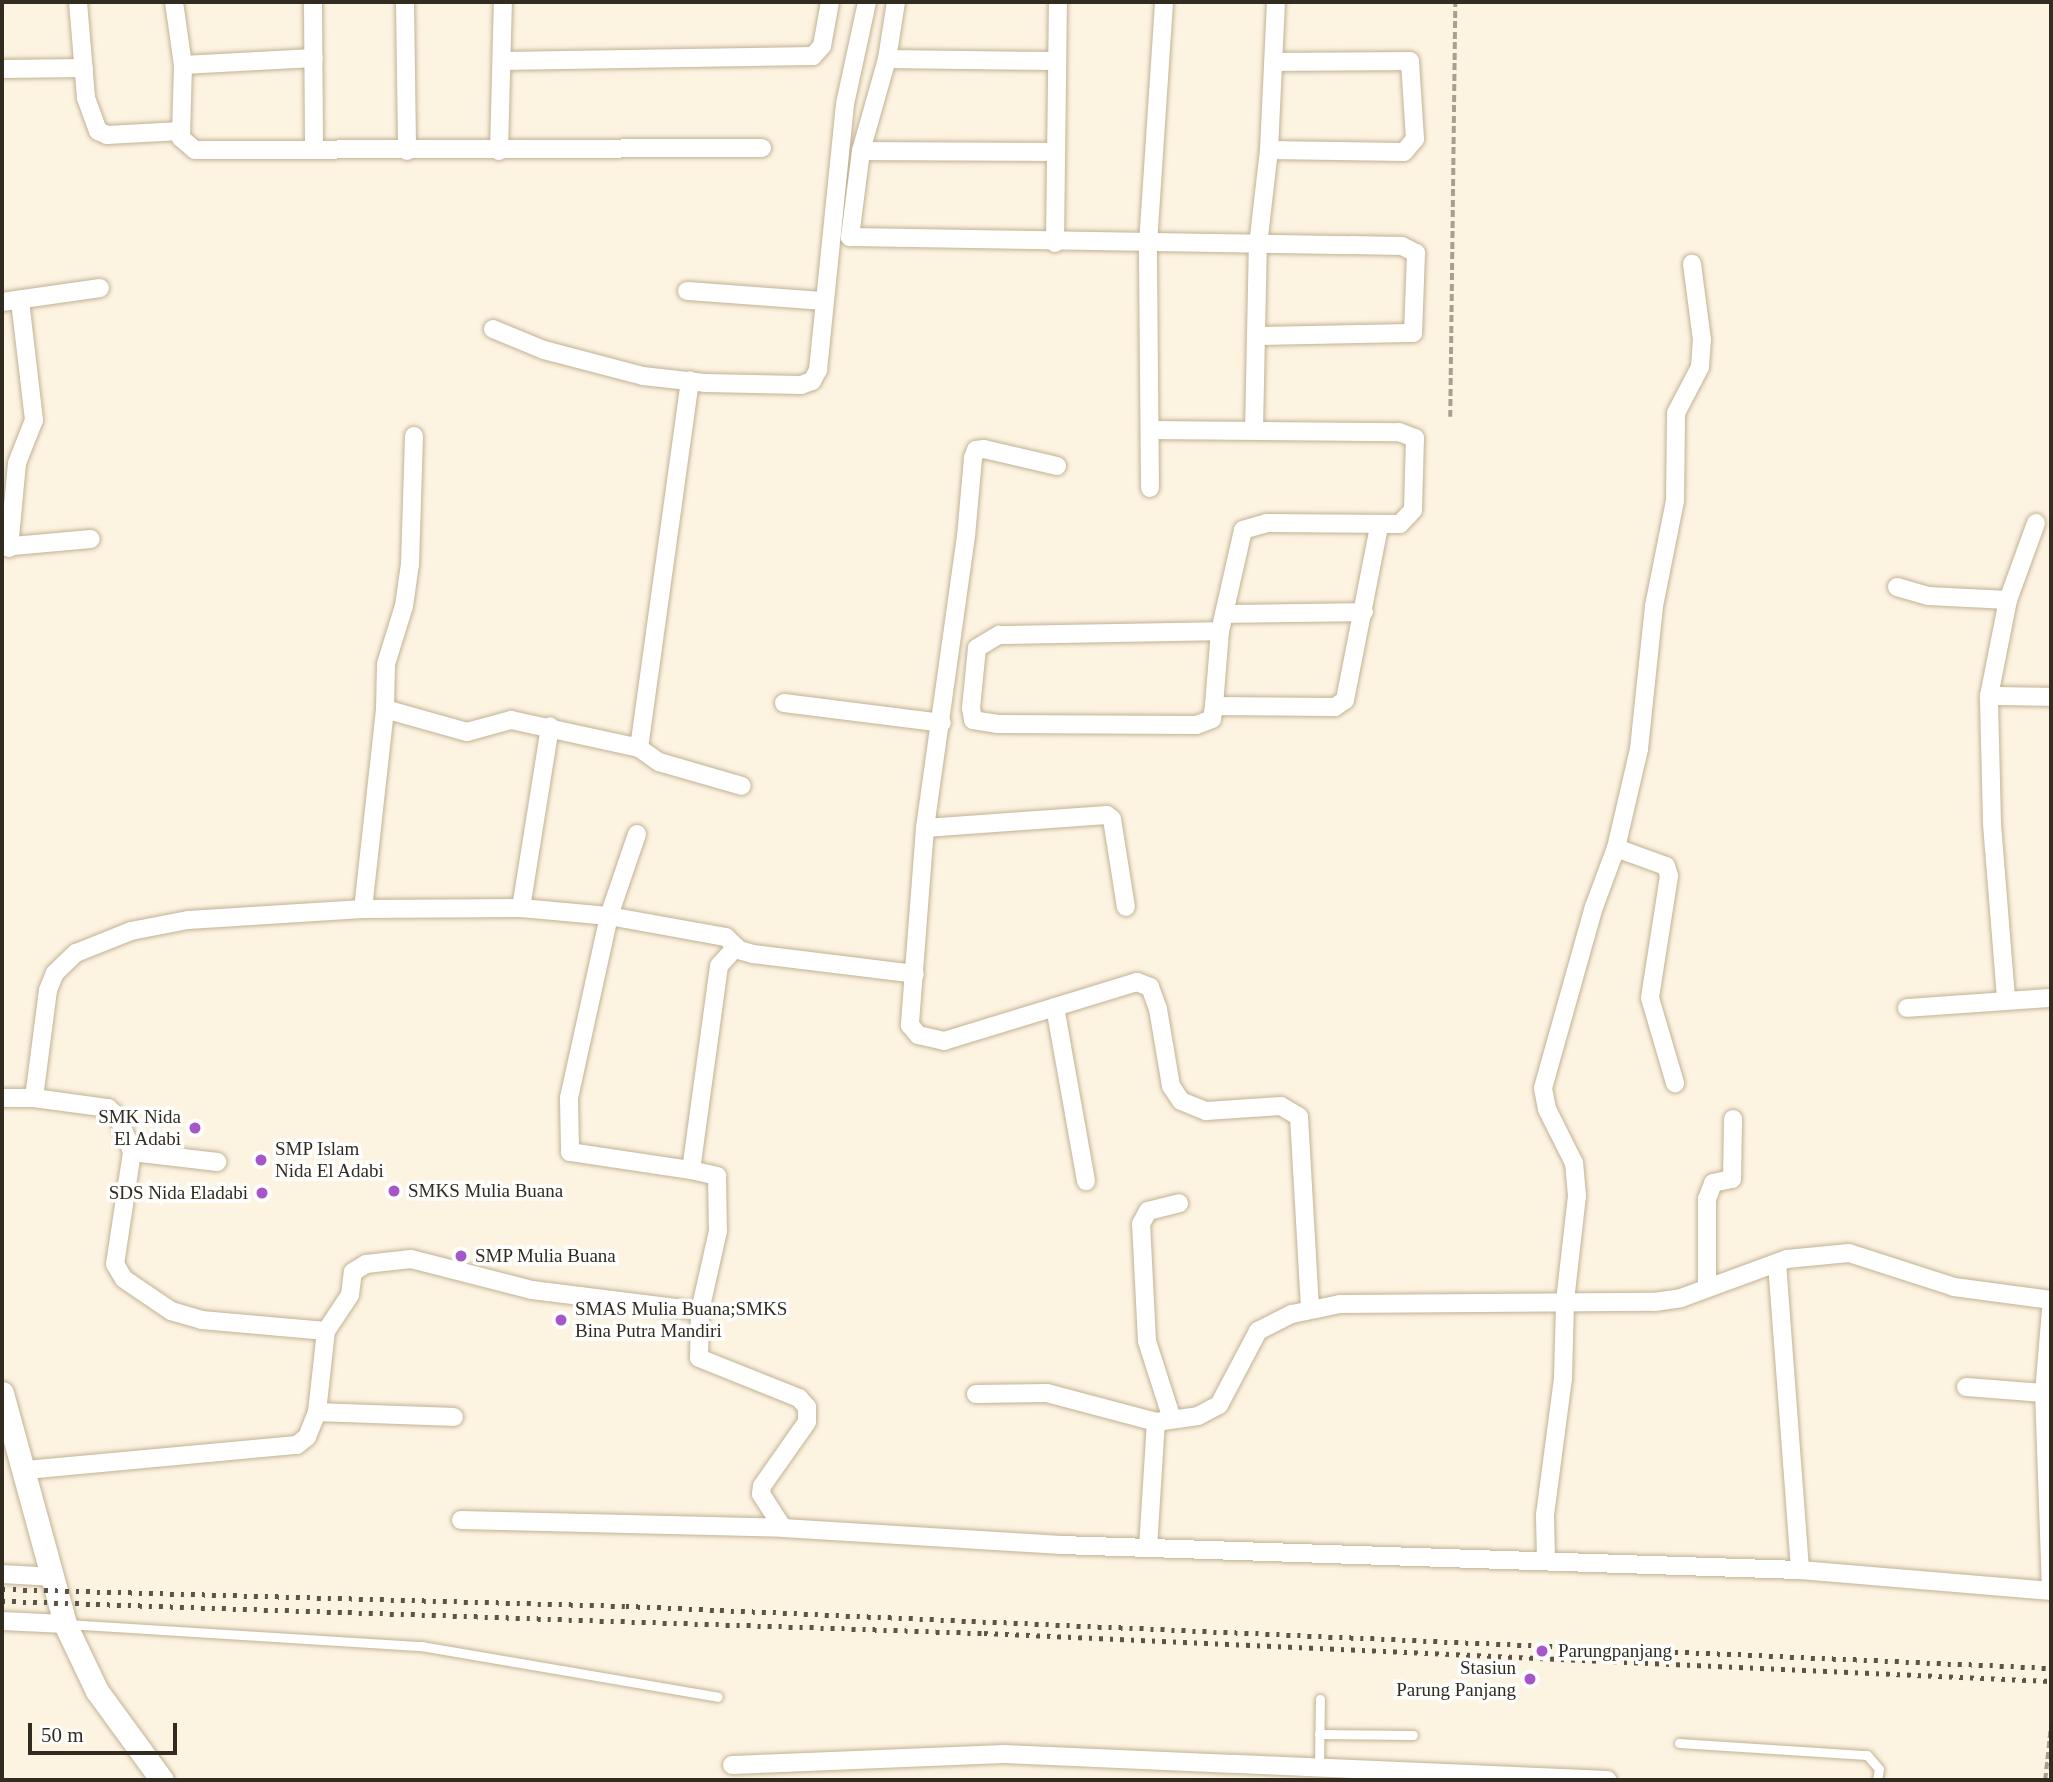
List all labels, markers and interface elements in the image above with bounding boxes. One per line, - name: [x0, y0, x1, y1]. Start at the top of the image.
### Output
- place label: SMK Nida El Adabi: [98, 1106, 181, 1150]
- marker: SMK Nida El Adabi: [187, 1120, 203, 1136]
- place label: SMP Islam Nida El Adabi: [275, 1138, 385, 1182]
- marker: SMP Islam Nida El Adabi: [253, 1152, 269, 1168]
- place label: SMKS Mulia Buana: [408, 1180, 563, 1202]
- place label: SDS Nida Eladabi: [109, 1182, 248, 1204]
- marker: SMKS Mulia Buana: [386, 1183, 402, 1199]
- marker: SDS Nida Eladabi: [254, 1185, 270, 1201]
- place label: SMP Mulia Buana: [475, 1245, 616, 1267]
- marker: SMP Mulia Buana: [453, 1248, 469, 1264]
- place label: SMAS Mulia Buana;SMKS Bina Putra Mandiri: [575, 1298, 787, 1342]
- marker: SMAS Mulia Buana;SMKS Bina Putra Mandiri: [553, 1312, 569, 1328]
- place label: Parungpanjang: [1558, 1640, 1672, 1662]
- marker: Parungpanjang: [1532, 1641, 1552, 1661]
- place label: Stasiun Parung Panjang: [1396, 1657, 1516, 1701]
- marker: Stasiun Parung Panjang: [1522, 1671, 1538, 1687]
- scale bar: [32, 1708, 180, 1752]
- text: 50 m: [41, 1723, 84, 1747]

